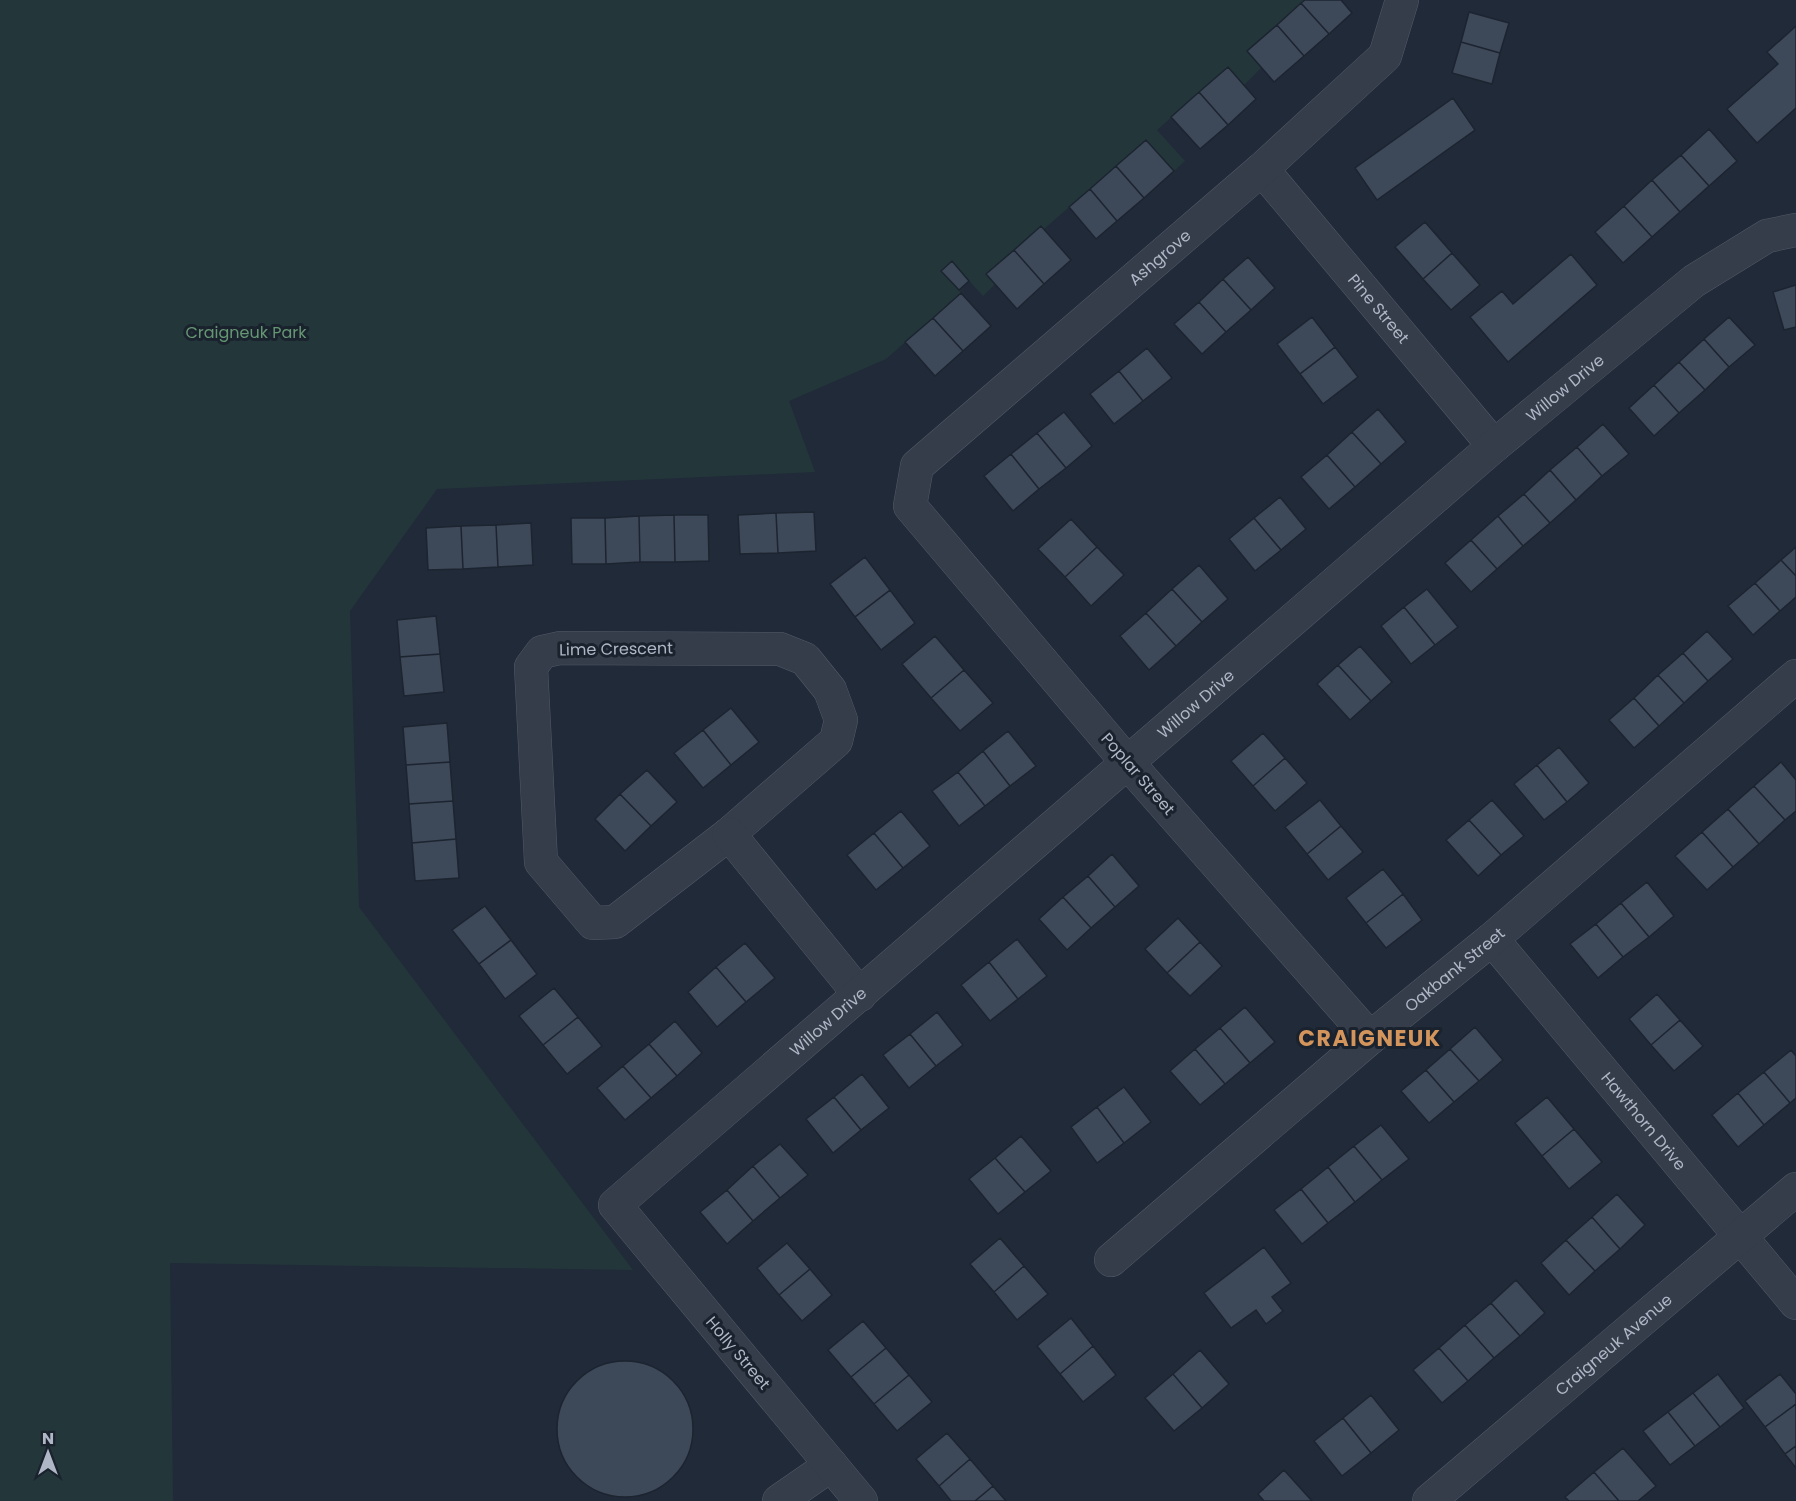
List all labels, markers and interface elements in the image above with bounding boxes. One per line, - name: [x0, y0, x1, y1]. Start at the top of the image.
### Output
- street label: Ashgrove: [1124, 224, 1196, 290]
- street label: Pine Street: [1343, 269, 1415, 348]
- park label: Craigneuk Park: [185, 321, 307, 344]
- street label: Willow Drive: [1521, 348, 1609, 427]
- street label: Lime Crescent: [559, 637, 673, 661]
- street label: Willow Drive: [1152, 664, 1239, 743]
- street label: Poplar Street: [1096, 728, 1180, 820]
- street label: Oakbank Street: [1400, 922, 1510, 1017]
- street label: Willow Drive: [784, 981, 871, 1061]
- district label: CRAIGNEUK: [1298, 1023, 1442, 1054]
- street label: Hawthorn Drive: [1596, 1067, 1692, 1175]
- street label: Craigneuk Avenue: [1550, 1288, 1677, 1401]
- street label: Holly Street: [700, 1311, 776, 1395]
- north arrow: [18, 1423, 78, 1483]
- text: N: [42, 1427, 54, 1450]

